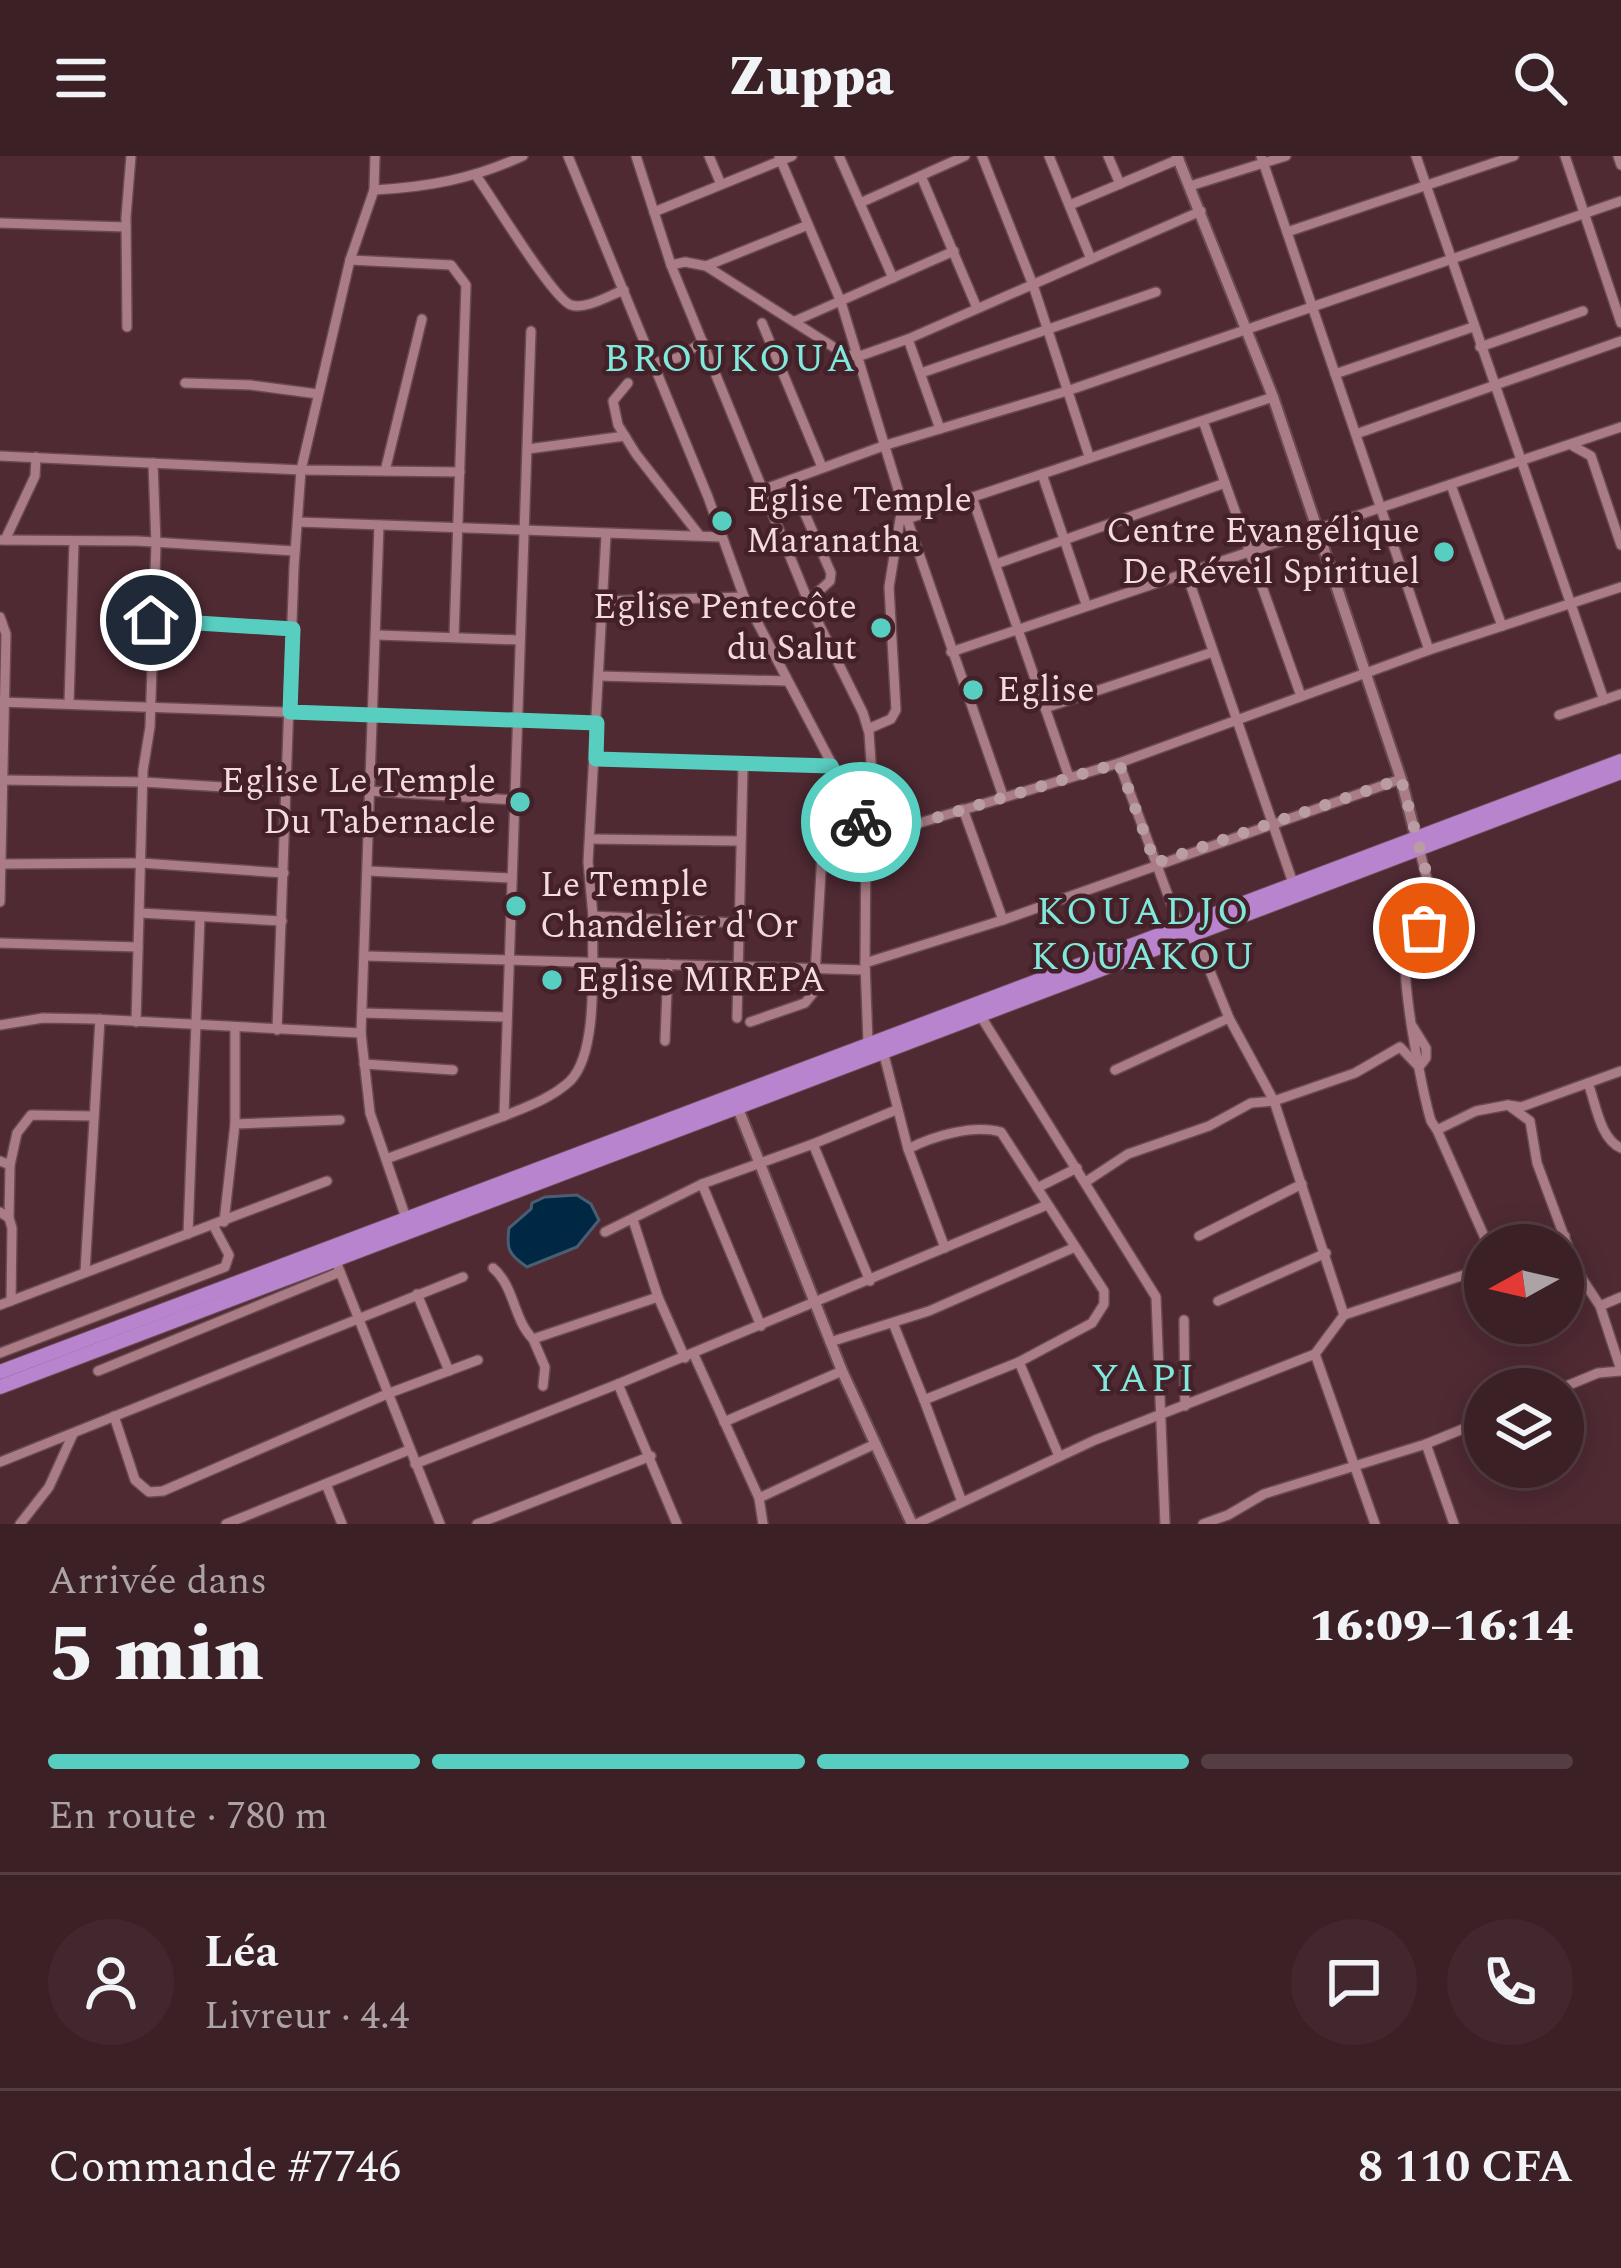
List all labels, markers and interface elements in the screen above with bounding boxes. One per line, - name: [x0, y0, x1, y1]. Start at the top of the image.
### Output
- text: Zuppa: [727, 37, 894, 119]
- icon: menu: [48, 45, 114, 111]
- icon: search: [1507, 45, 1573, 111]
- district label: BROUKOUA: [604, 330, 858, 389]
- place label: Eglise Temple Maranatha: [746, 473, 972, 569]
- place label: Centre Evangélique De Réveil Spirituel: [1106, 504, 1420, 600]
- marker: Eglise Temple Maranatha: [709, 508, 735, 534]
- marker: Centre Evangélique De Réveil Spirituel: [1431, 539, 1457, 565]
- pin: [100, 569, 202, 671]
- place label: Eglise Pentecôte du Salut: [593, 580, 857, 676]
- icon: home: [118, 587, 184, 653]
- marker: Eglise Pentecôte du Salut: [868, 615, 894, 641]
- place label: Eglise: [997, 663, 1095, 718]
- marker: Eglise: [960, 677, 986, 703]
- place label: Eglise Le Temple Du Tabernacle: [221, 754, 496, 850]
- courier: [801, 762, 921, 882]
- marker: Eglise Le Temple Du Tabernacle: [507, 789, 533, 815]
- icon: bike: [828, 789, 894, 855]
- place label: Le Temple Chandelier d'Or: [540, 858, 798, 954]
- pin: [1373, 877, 1475, 979]
- district label: KOUADJO KOUAKOU: [1031, 883, 1257, 987]
- marker: Le Temple Chandelier d'Or: [503, 893, 529, 919]
- icon: bag: [1391, 895, 1457, 961]
- place label: Eglise MIREPA: [576, 953, 826, 1008]
- marker: Eglise MIREPA: [539, 967, 565, 993]
- north arrow: [1464, 1224, 1584, 1344]
- map controls: [1464, 1224, 1584, 1488]
- district label: YAPI: [1091, 1350, 1197, 1409]
- button: layers: [1464, 1368, 1584, 1488]
- text: Arrivée dans: [48, 1552, 267, 1611]
- text: 16:09–16:14: [1309, 1592, 1573, 1661]
- text: 5 min: [48, 1596, 264, 1715]
- text: En route · 780 m: [48, 1787, 328, 1846]
- text: Léa: [204, 1918, 279, 1987]
- button: person: [48, 1919, 174, 2045]
- button: chat: [1291, 1919, 1417, 2045]
- button: phone: [1447, 1919, 1573, 2045]
- text: Livreur · 4.4: [204, 1987, 409, 2046]
- text: Commande #7746: [48, 2133, 401, 2202]
- text: 8 110 CFA: [1358, 2133, 1573, 2202]

